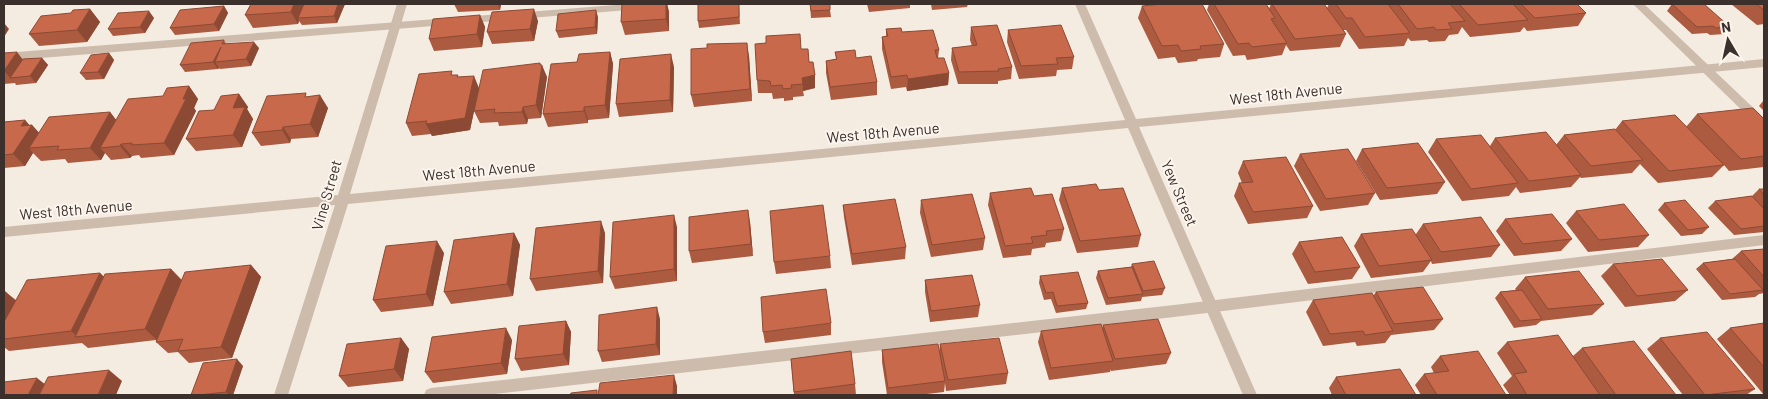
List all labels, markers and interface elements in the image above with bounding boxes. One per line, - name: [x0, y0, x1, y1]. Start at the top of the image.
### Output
- north arrow: [1703, 15, 1753, 65]
- text: N: [1720, 18, 1732, 36]
- street label: West 18th Avenue: [1229, 78, 1343, 108]
- street label: West 18th Avenue: [826, 118, 940, 146]
- street label: West 18th Avenue: [422, 156, 536, 184]
- street label: Yew Street: [1158, 157, 1202, 229]
- street label: Vine Street: [307, 158, 345, 232]
- street label: West 18th Avenue: [19, 195, 133, 223]

